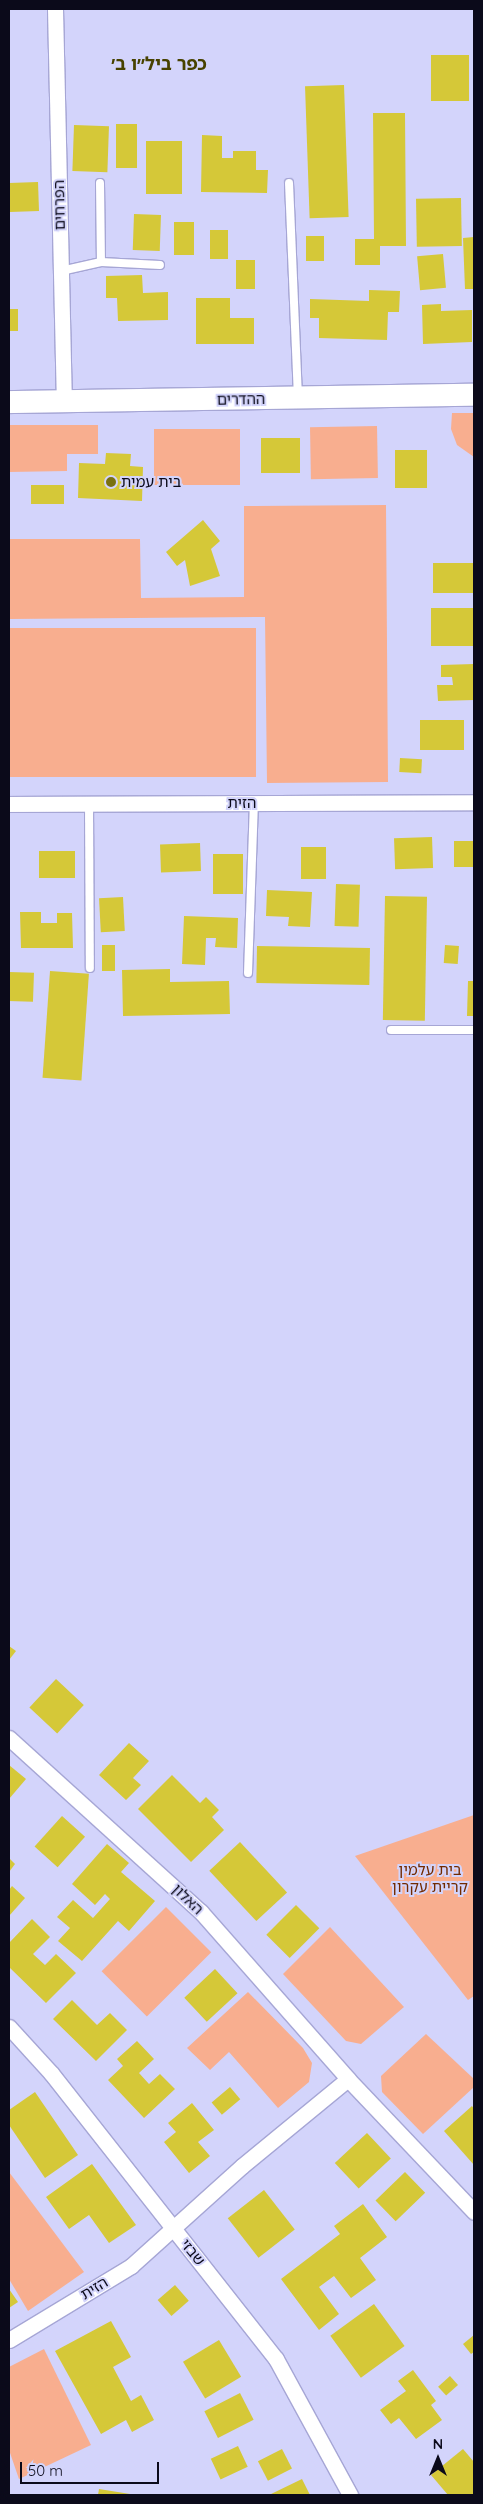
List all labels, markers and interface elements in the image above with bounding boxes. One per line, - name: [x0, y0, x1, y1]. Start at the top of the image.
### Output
- district label: כפר ביל״ו ב׳: [111, 53, 207, 75]
- street label: הפרחים: [50, 180, 68, 230]
- street label: ההדרים: [217, 390, 265, 408]
- place label: בית עמית: [121, 473, 181, 491]
- marker: בית עמית: [105, 476, 117, 488]
- street label: הזית: [228, 794, 256, 812]
- park label: בית עלמין קריית עקרון: [392, 1860, 468, 1895]
- street label: האלון: [169, 1880, 207, 1918]
- street label: שבזי: [177, 2235, 209, 2269]
- street label: הזית: [77, 2273, 111, 2303]
- north arrow: [413, 2434, 463, 2484]
- text: N: [433, 2435, 443, 2453]
- scale bar: [22, 2452, 161, 2484]
- text: 50 m: [28, 2461, 63, 2480]

